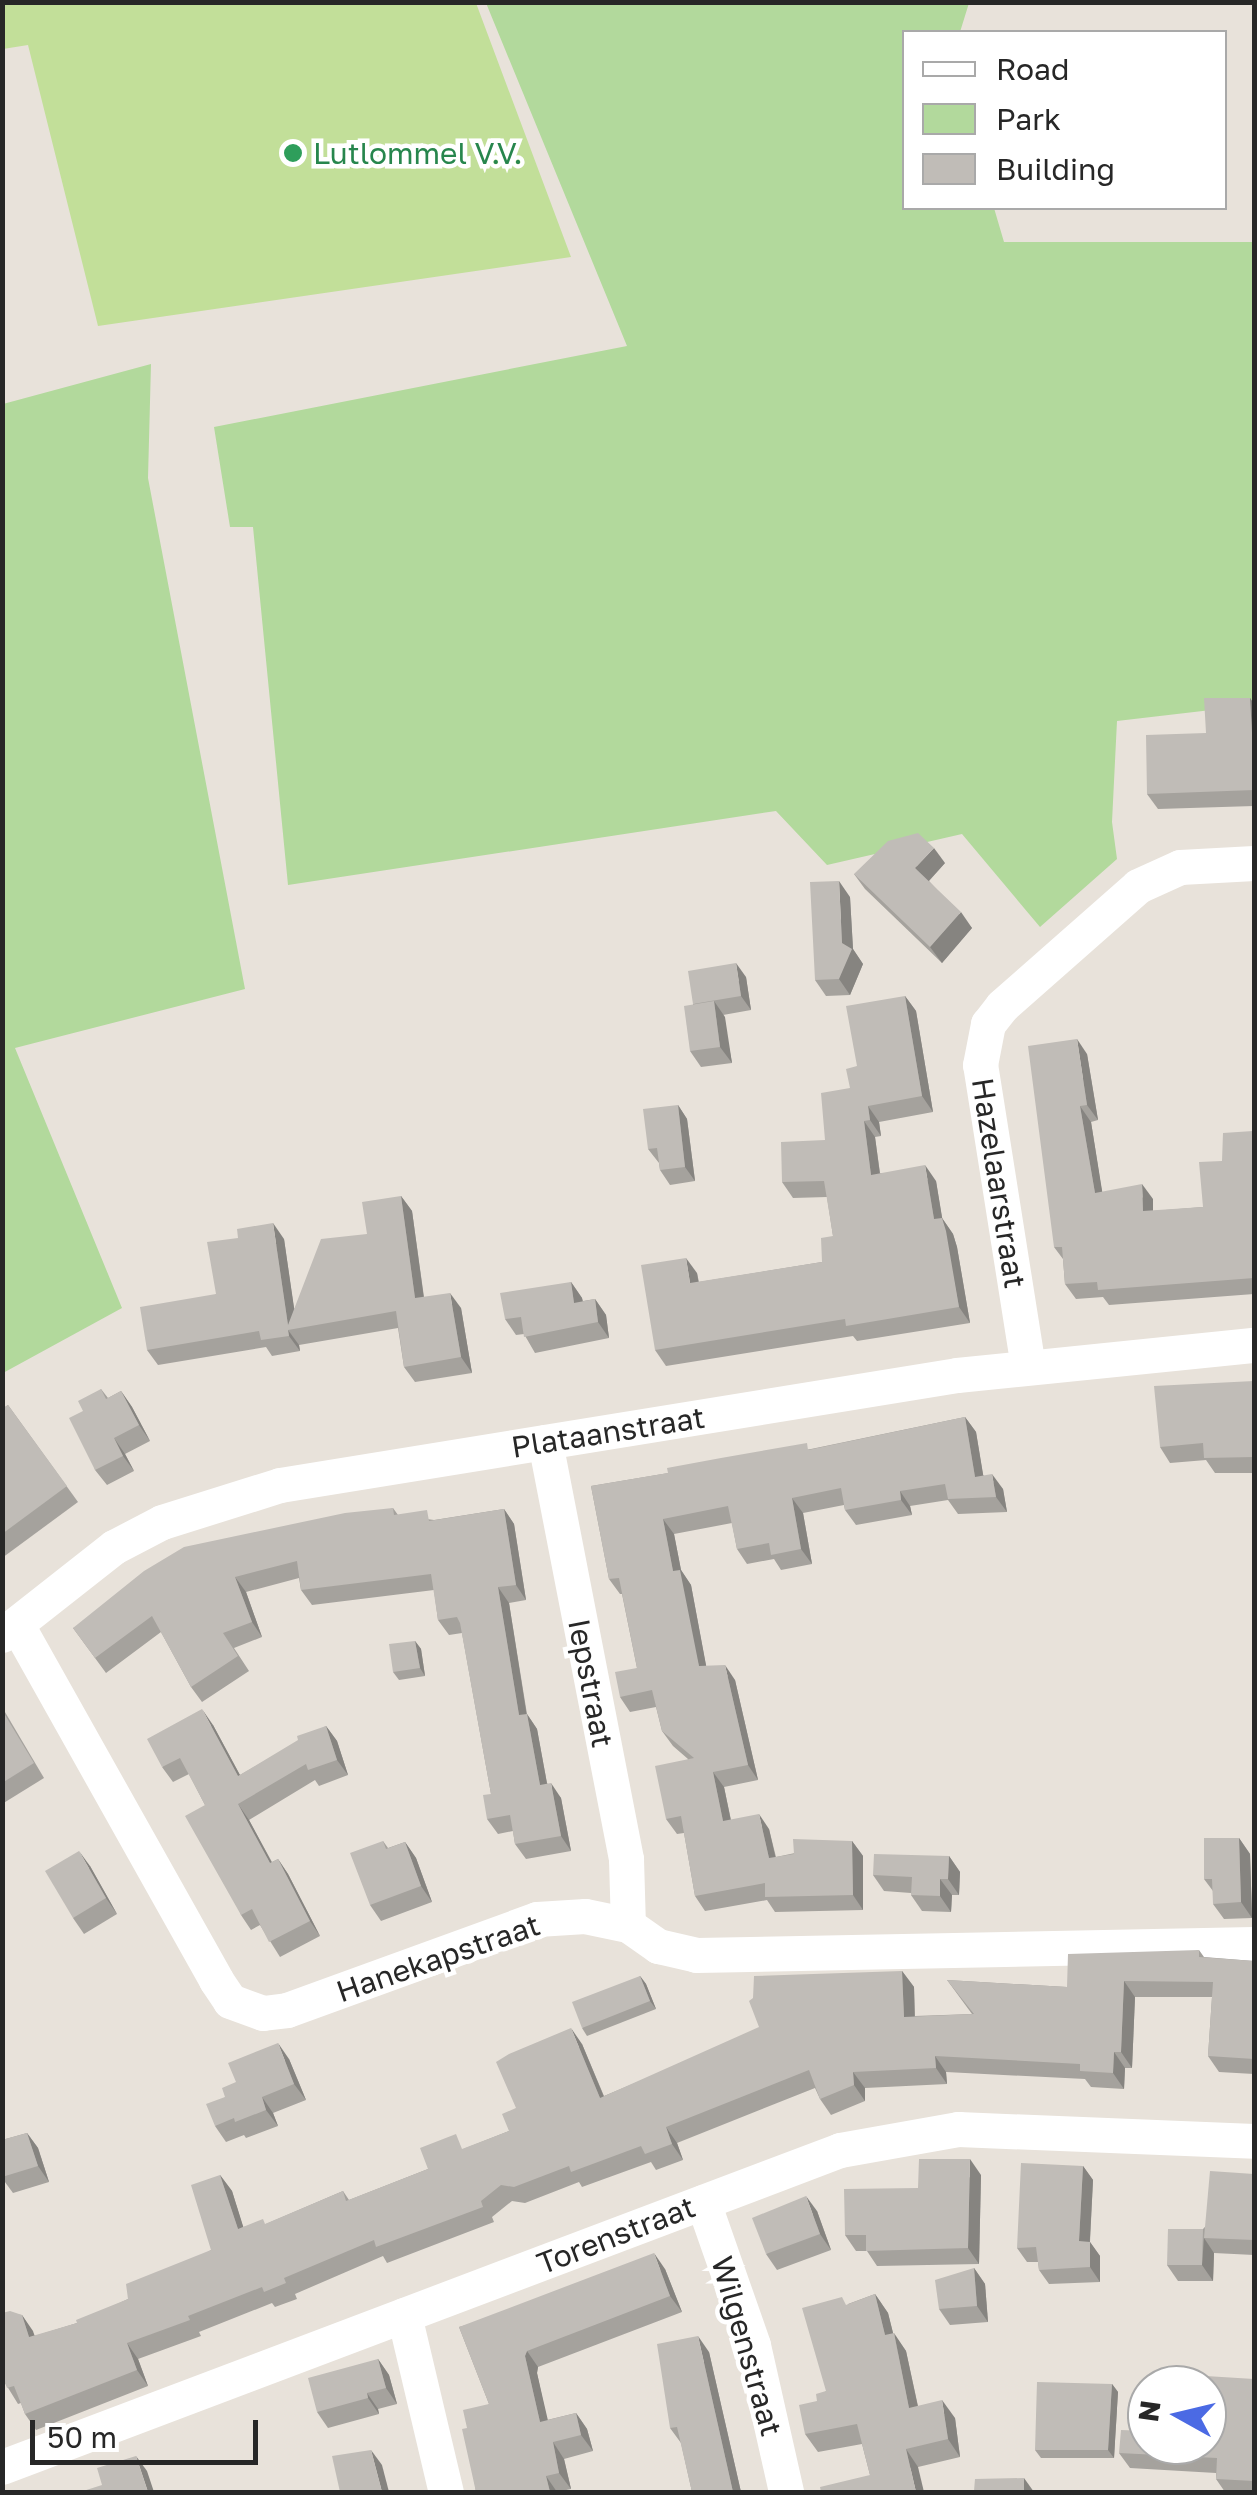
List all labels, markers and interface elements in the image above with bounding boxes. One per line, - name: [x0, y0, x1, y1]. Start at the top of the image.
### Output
- legend: [902, 30, 1227, 210]
- text: Road: [996, 51, 1070, 87]
- text: Park: [996, 101, 1061, 137]
- place label: Lutlommel V.V.: [313, 135, 523, 171]
- marker: Lutlommel V.V.: [282, 142, 304, 164]
- text: Building: [996, 151, 1115, 187]
- street label: Hazelaarstraat: [965, 1075, 1033, 1291]
- street label: Plataanstraat: [509, 1399, 707, 1465]
- street label: Iepstraat: [561, 1616, 621, 1750]
- street label: Hanekapstraat: [332, 1906, 544, 2010]
- street label: Torenstraat: [532, 2188, 700, 2282]
- street label: Wilgenstraat: [704, 2252, 790, 2440]
- north arrow: [1127, 2365, 1227, 2465]
- text: N: [1131, 2398, 1167, 2424]
- scale bar: [35, 2400, 262, 2462]
- text: 50 m: [47, 2419, 117, 2455]

